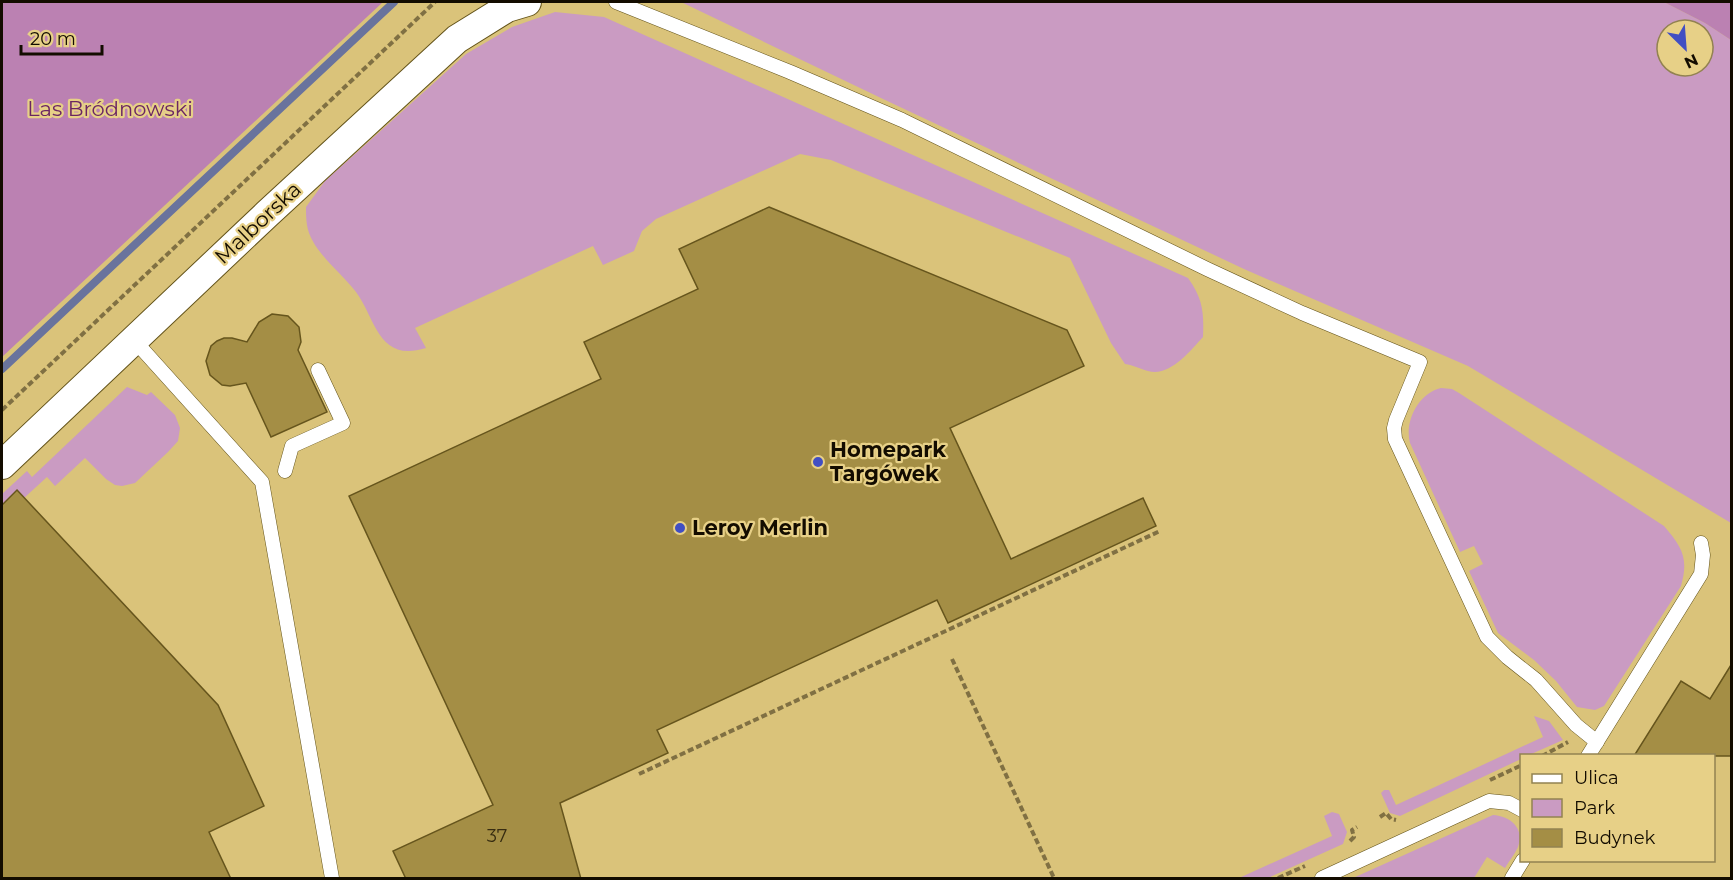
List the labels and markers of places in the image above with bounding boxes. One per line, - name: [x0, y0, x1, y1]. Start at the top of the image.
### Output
- place label: Homepark Targówek: [830, 437, 946, 486]
- marker: Homepark Targówek: [811, 455, 825, 469]
- place label: Leroy Merlin: [692, 515, 828, 540]
- marker: Leroy Merlin: [673, 521, 687, 535]

